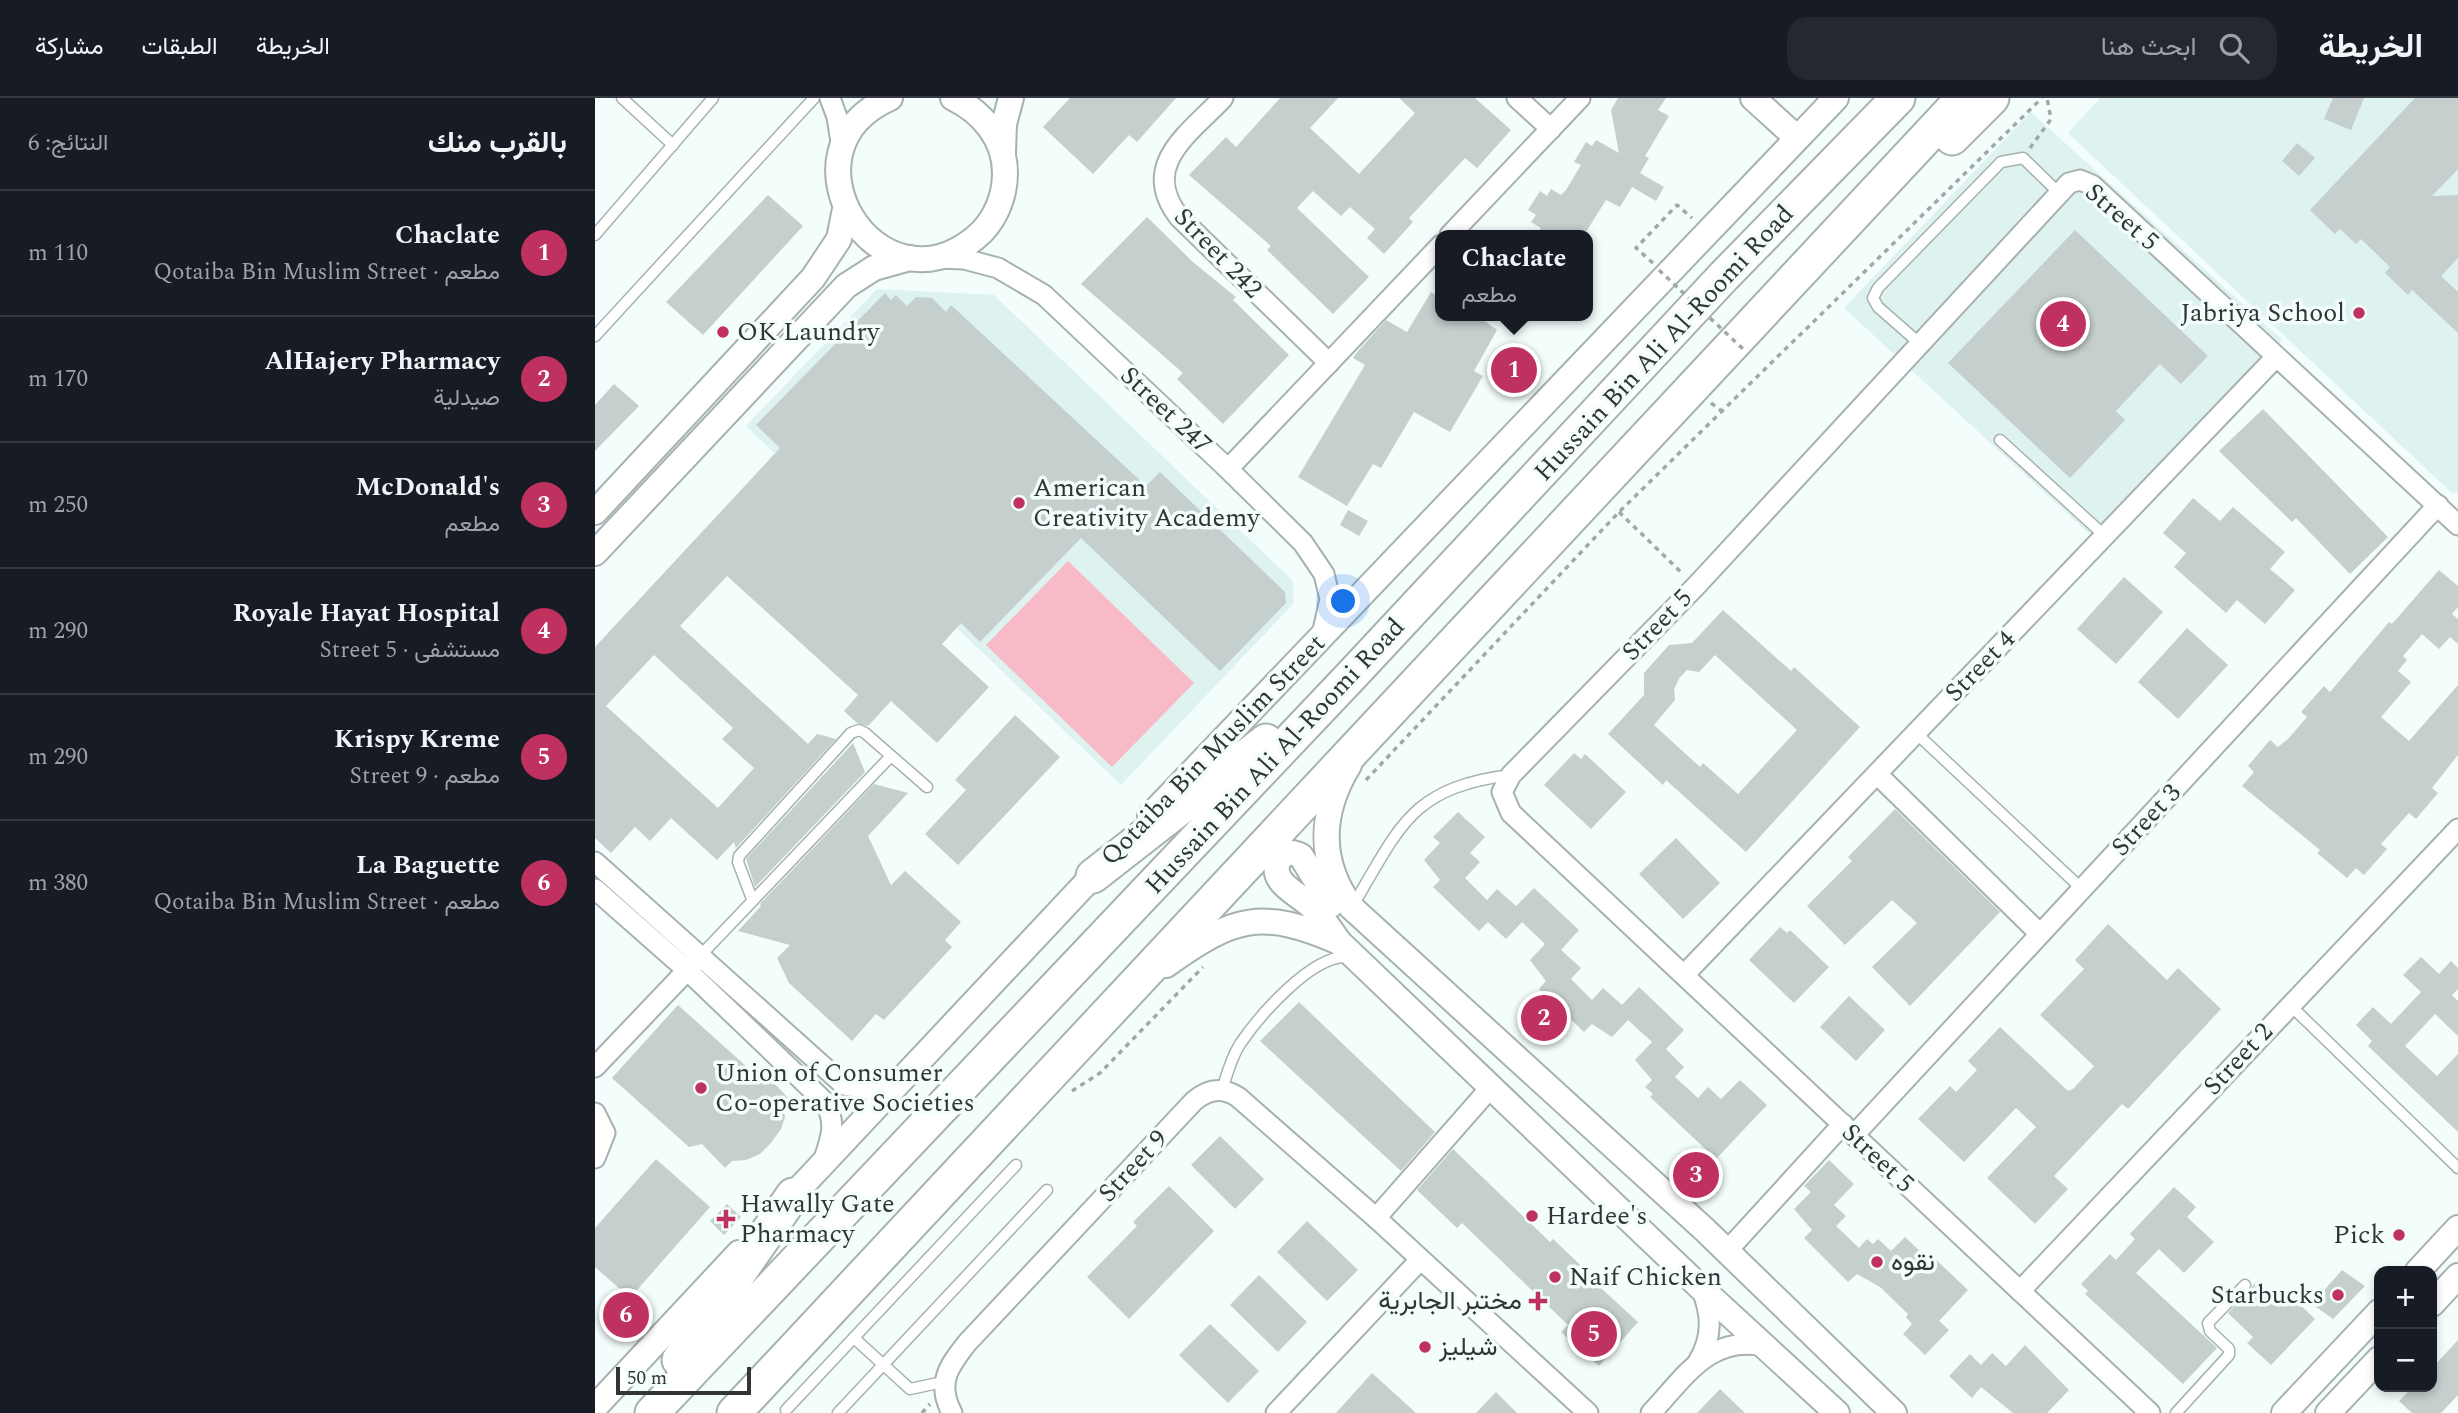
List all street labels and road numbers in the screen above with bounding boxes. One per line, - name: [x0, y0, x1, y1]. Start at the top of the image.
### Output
- street label: Street 5: [2076, 173, 2168, 261]
- street label: Hussain Bin Ali Al-Roomi Road: [1524, 195, 1804, 491]
- street label: Street 242: [1164, 198, 1272, 308]
- street label: Street 247: [1111, 357, 1221, 463]
- street label: Street 5: [1612, 580, 1702, 670]
- street label: Hussain Bin Ali Al-Roomi Road: [1135, 608, 1415, 904]
- street label: Street 4: [1935, 621, 2025, 711]
- street label: Qotaiba Bin Muslim Street: [1091, 625, 1335, 875]
- street label: Street 3: [2101, 774, 2191, 866]
- street label: Street 2: [2193, 1013, 2283, 1105]
- street label: Street 5: [1832, 1113, 1924, 1203]
- street label: Street 9: [1088, 1120, 1178, 1212]

